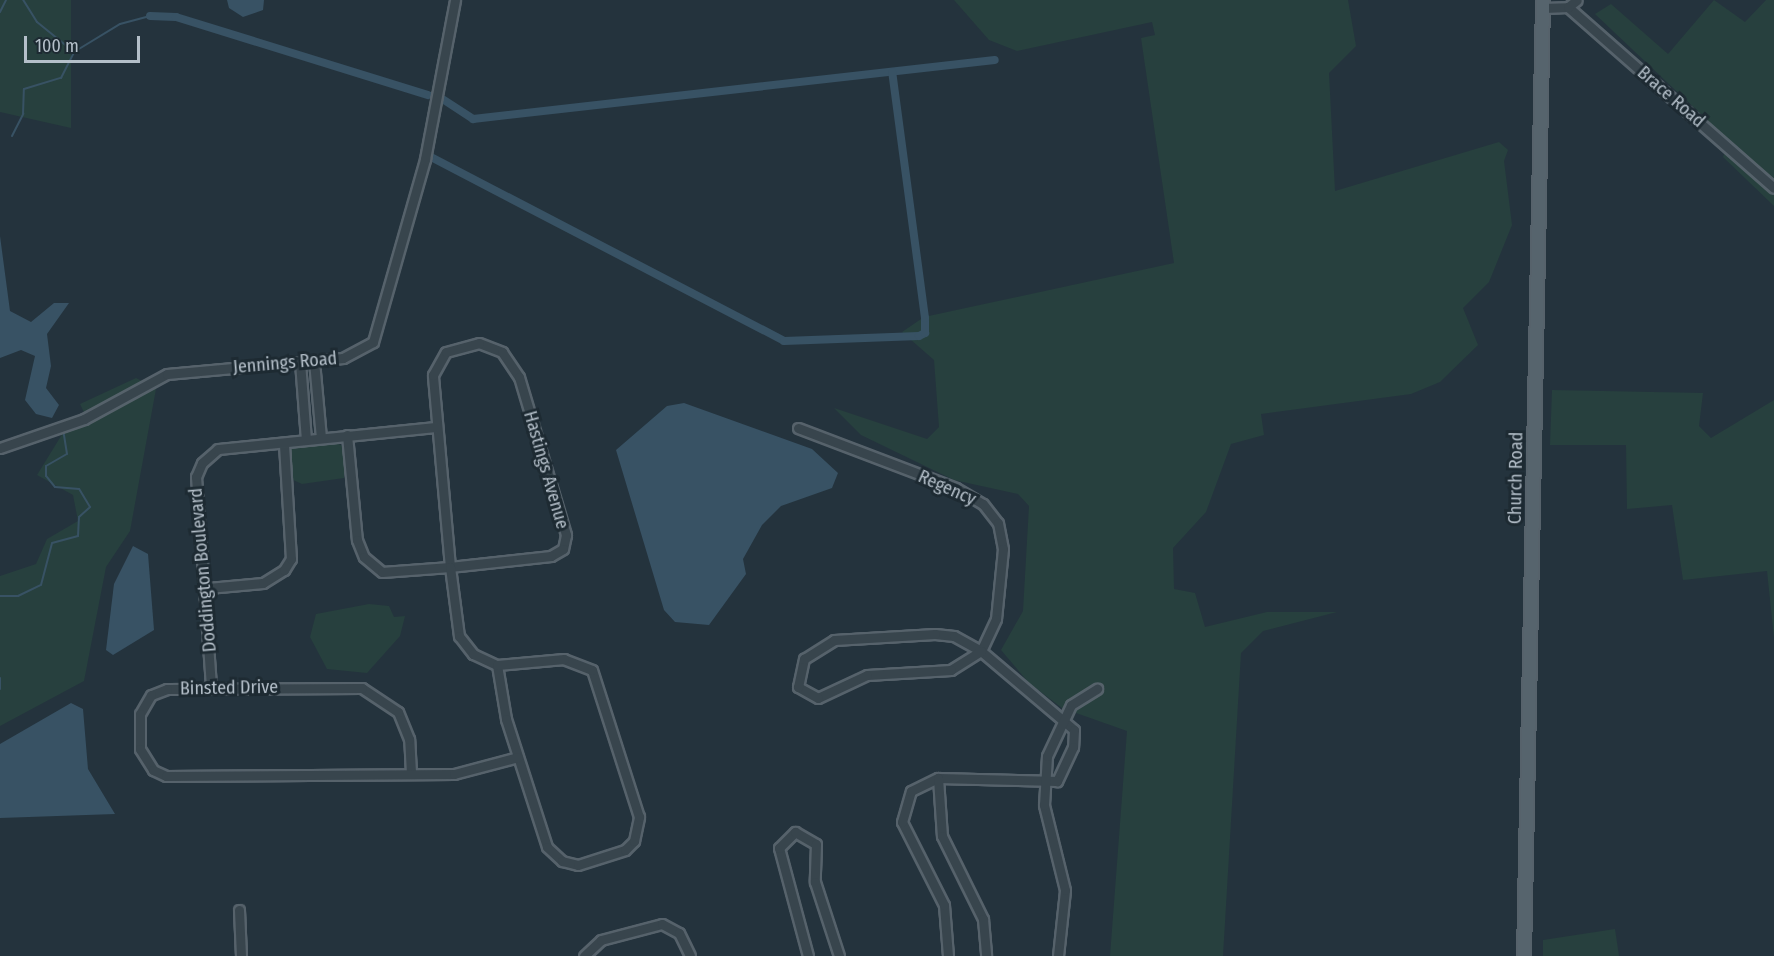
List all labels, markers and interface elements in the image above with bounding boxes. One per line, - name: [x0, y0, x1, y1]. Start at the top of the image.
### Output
- scale bar: [27, 24, 142, 62]
- text: 100 m: [35, 35, 79, 57]
- street label: Brace Road: [1633, 62, 1709, 132]
- street label: Jennings Road: [232, 348, 338, 378]
- street label: Hastings Avenue: [519, 409, 573, 531]
- street label: Church Road: [1504, 432, 1528, 524]
- street label: Regency: [915, 466, 979, 510]
- street label: Doddington Boulevard: [185, 487, 221, 653]
- street label: Binsted Drive: [180, 676, 278, 700]

